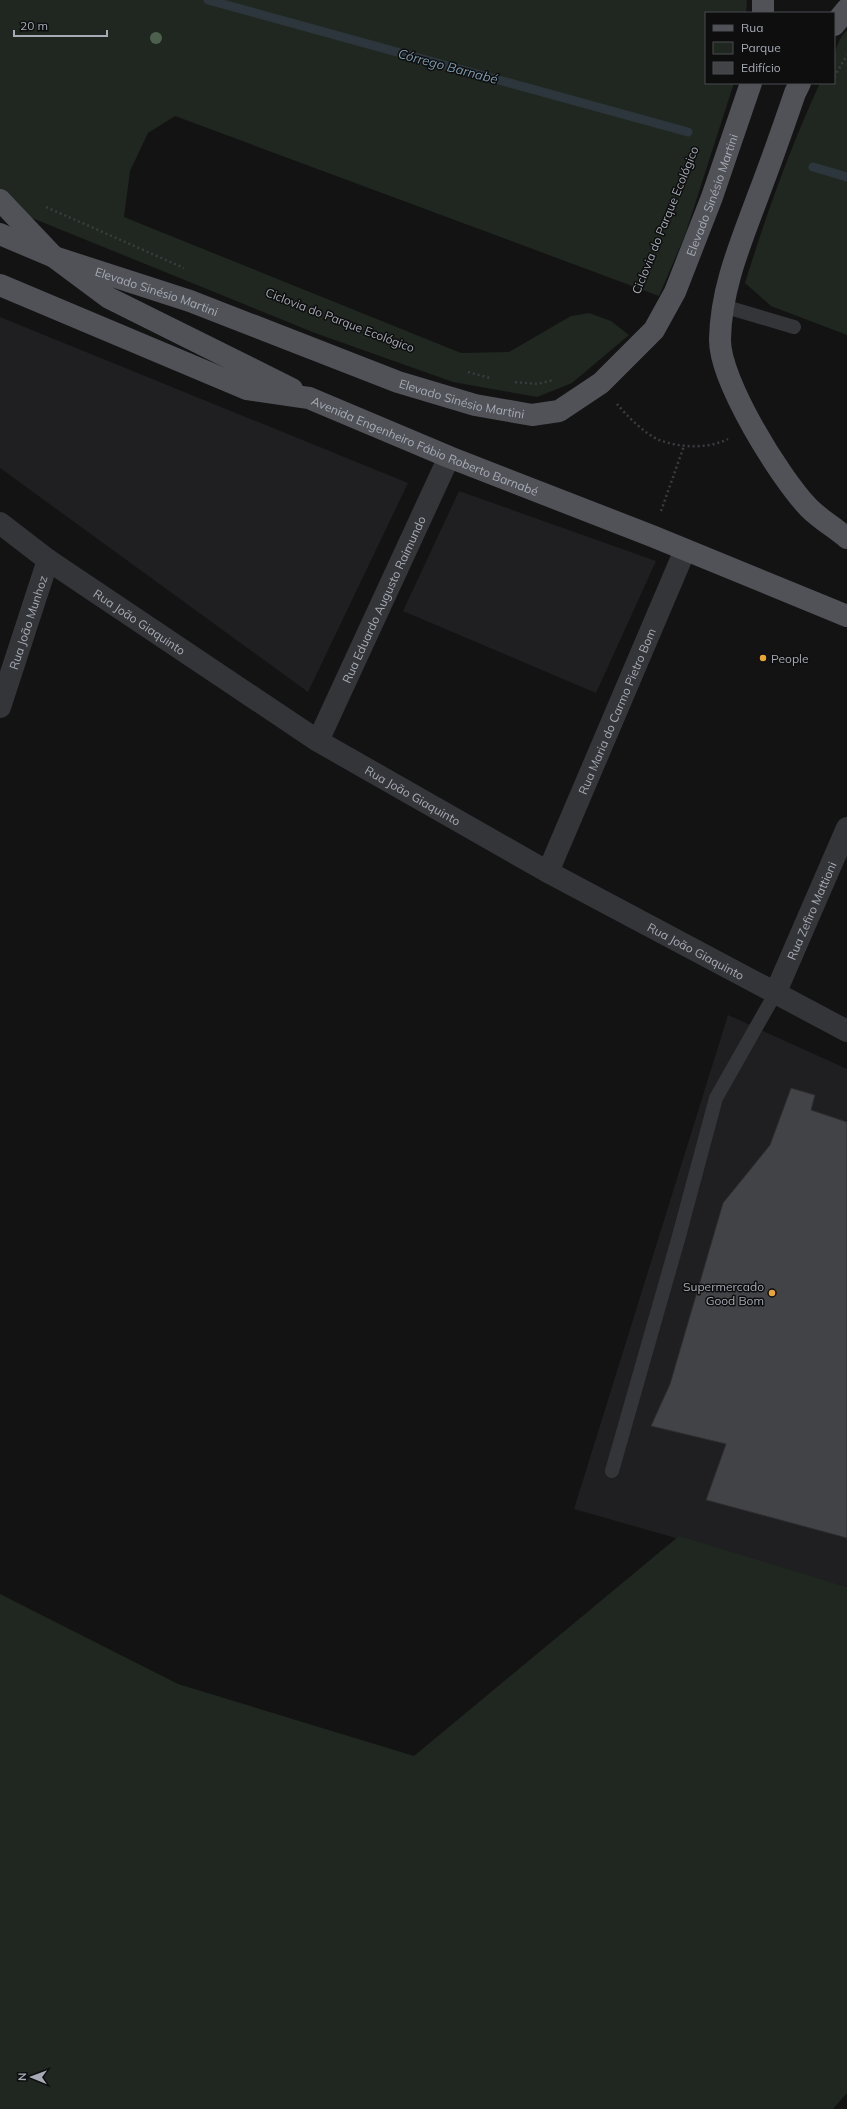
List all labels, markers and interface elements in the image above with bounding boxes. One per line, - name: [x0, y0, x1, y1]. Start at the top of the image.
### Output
- scale bar: [14, 12, 107, 38]
- legend: [705, 12, 835, 84]
- text: 20 m: [20, 18, 48, 33]
- text: Rua: [741, 20, 763, 35]
- text: Parque: [741, 40, 781, 55]
- water label: Córrego Barnabé: [396, 45, 500, 87]
- text: Edifício: [741, 60, 781, 75]
- street label: Elevado Sinésio Martini: [682, 132, 741, 258]
- street label: Ciclovia do Parque Ecológico: [628, 144, 702, 296]
- street label: Elevado Sinésio Martini: [93, 263, 221, 319]
- street label: Ciclovia do Parque Ecológico: [263, 285, 417, 355]
- street label: Elevado Sinésio Martini: [397, 375, 526, 421]
- street label: Avenida Engenheiro Fábio Roberto Barnabé: [309, 392, 541, 499]
- street label: Rua Eduardo Augusto Raimundo: [338, 513, 428, 685]
- street label: Rua João Munhoz: [5, 574, 50, 671]
- street label: Rua João Giaquinto: [91, 585, 189, 658]
- street label: Rua Maria do Carmo Pietro Bom: [575, 626, 659, 796]
- place label: People: [771, 651, 809, 666]
- marker: People: [758, 653, 768, 663]
- street label: Rua João Giaquinto: [363, 762, 464, 828]
- street label: Rua Zefiro Mattioni: [783, 859, 839, 962]
- street label: Rua João Giaquinto: [645, 919, 747, 983]
- place label: Supermercado Good Bom: [683, 1279, 764, 1308]
- marker: Supermercado Good Bom: [767, 1288, 777, 1298]
- north arrow: [12, 2057, 52, 2097]
- text: N: [15, 2073, 29, 2081]

